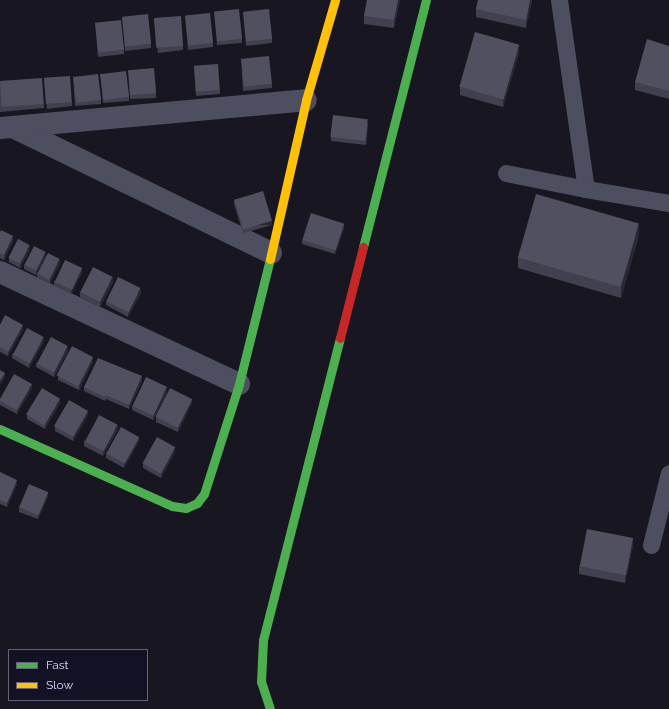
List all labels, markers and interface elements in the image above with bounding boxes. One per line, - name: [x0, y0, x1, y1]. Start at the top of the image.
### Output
- legend: [8, 649, 148, 701]
- text: Fast: [46, 658, 69, 672]
- text: Slow: [46, 678, 73, 692]

